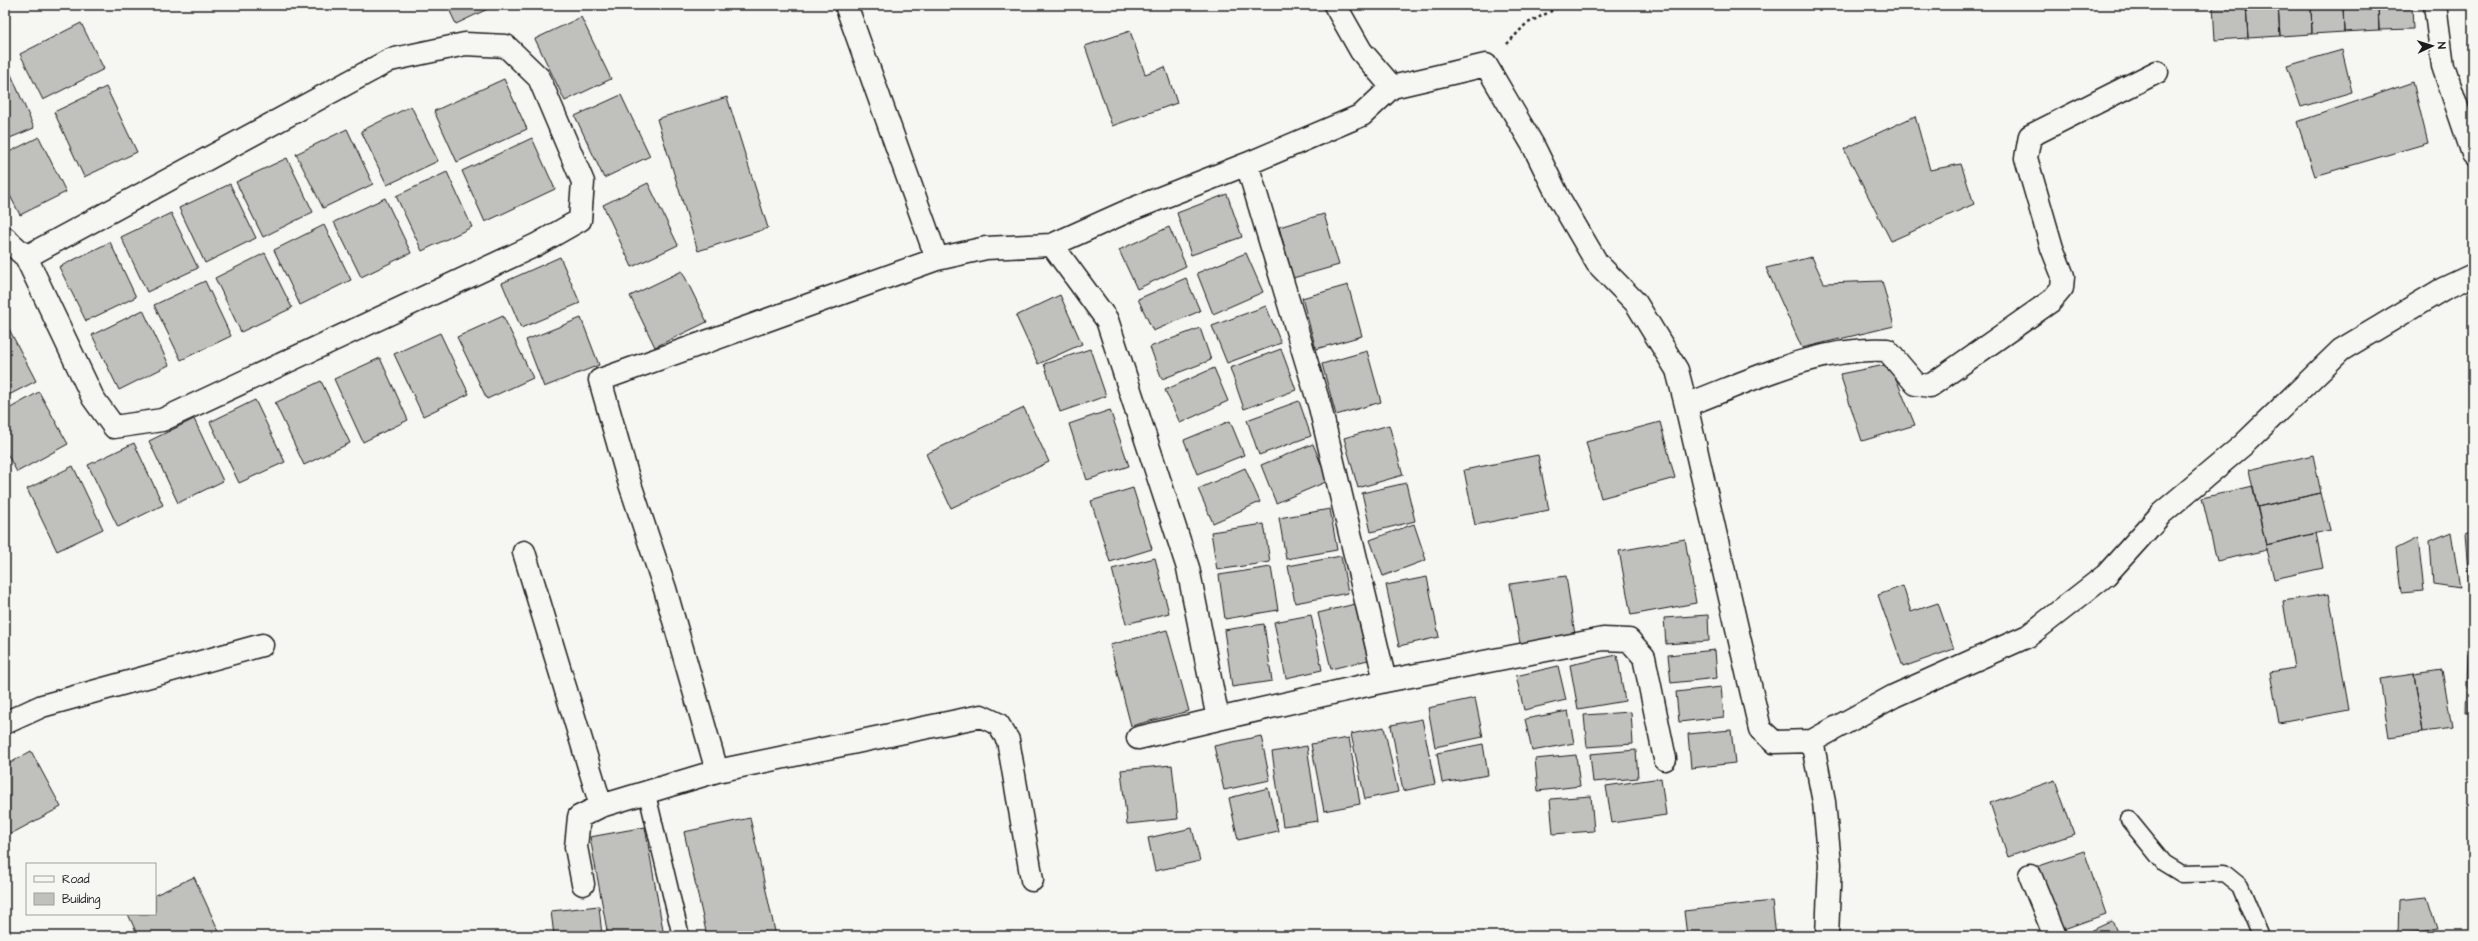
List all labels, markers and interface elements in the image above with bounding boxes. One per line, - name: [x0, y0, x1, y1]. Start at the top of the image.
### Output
- north arrow: [2412, 26, 2452, 66]
- text: N: [2434, 41, 2449, 49]
- legend: [26, 863, 156, 915]
- text: Road: [62, 871, 90, 888]
- text: Building: [62, 891, 100, 909]

